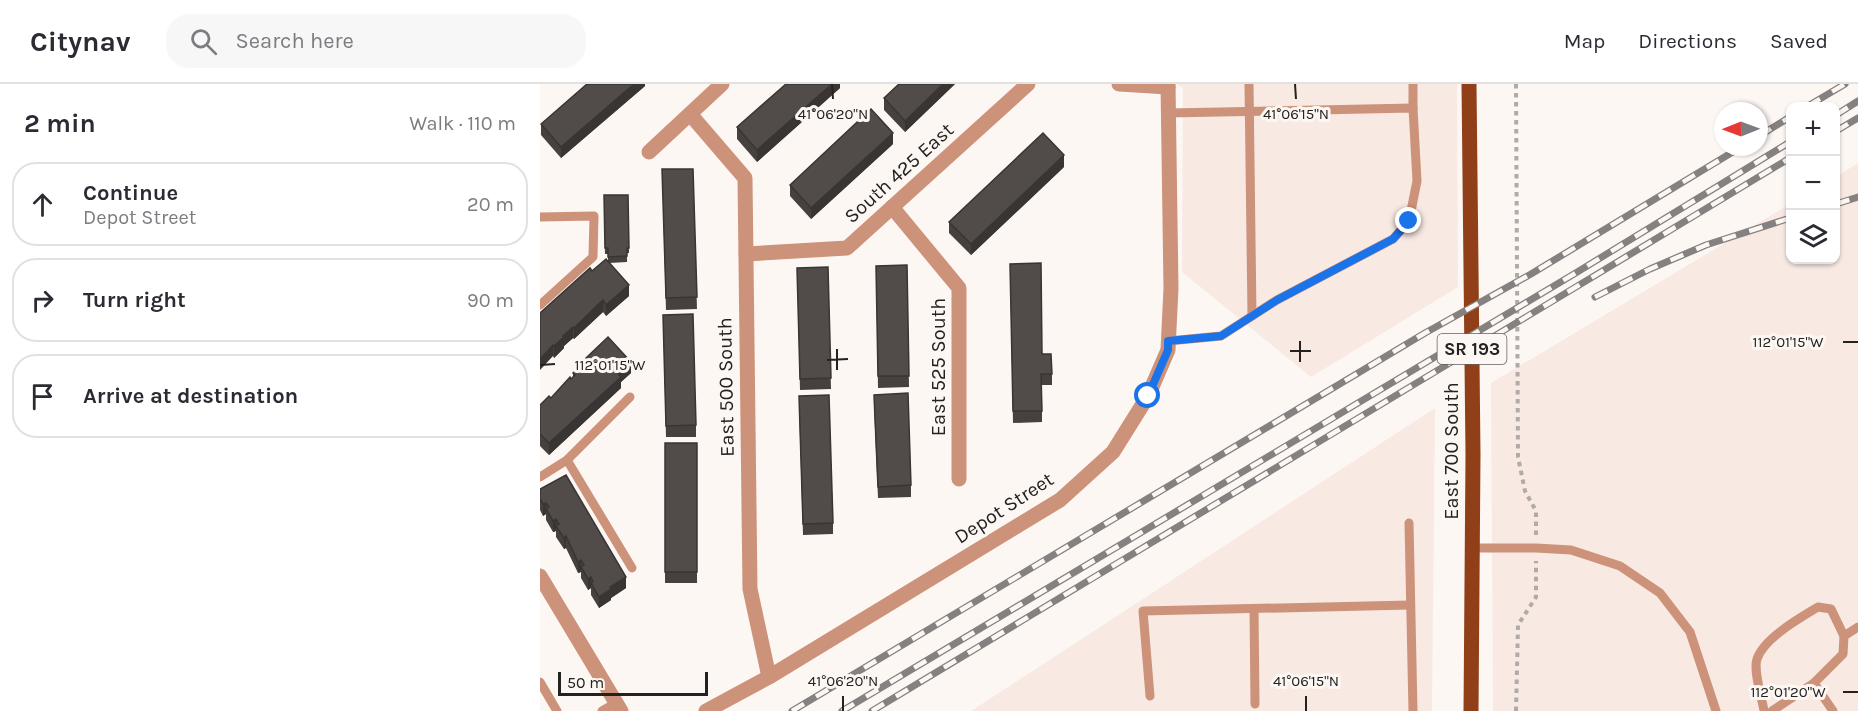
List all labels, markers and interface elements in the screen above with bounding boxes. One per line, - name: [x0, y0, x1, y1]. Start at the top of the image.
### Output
- search box: [166, 14, 586, 68]
- text: Citynav: [30, 25, 130, 58]
- icon: search: [187, 25, 220, 58]
- text: Search here: [235, 28, 354, 54]
- text: Map: [1564, 29, 1605, 53]
- text: Directions: [1638, 29, 1737, 53]
- text: Saved: [1770, 29, 1828, 53]
- north arrow: [1714, 102, 1768, 156]
- map controls: [1786, 102, 1840, 264]
- button: +: [1786, 102, 1840, 156]
- text: 41°06'20"N: [798, 105, 868, 123]
- text: 41°06'15"N: [1263, 105, 1329, 123]
- text: 2 min: [24, 108, 96, 139]
- text: Walk · 110 m: [409, 112, 516, 135]
- street label: South 425 East: [840, 118, 959, 228]
- button: −: [1786, 156, 1840, 210]
- text: Continue: [83, 180, 178, 206]
- icon: ahead: [26, 188, 59, 221]
- text: 20 m: [467, 193, 514, 216]
- text: Depot Street: [83, 206, 196, 229]
- route end: [1395, 207, 1421, 233]
- button: layers: [1786, 210, 1840, 264]
- icon: right: [26, 284, 59, 317]
- text: Turn right: [83, 287, 186, 313]
- text: 90 m: [467, 289, 514, 312]
- street label: East 525 South: [927, 298, 950, 436]
- street label: East 500 South: [713, 317, 739, 457]
- text: 112°01'15"W: [1752, 333, 1824, 351]
- road number: SR 193: [1438, 334, 1506, 364]
- text: 112°01'15"W: [574, 356, 646, 374]
- icon: arrive: [26, 380, 59, 413]
- route start: [1134, 382, 1160, 408]
- street label: East 700 South: [1440, 382, 1463, 520]
- text: Arrive at destination: [83, 383, 298, 409]
- street label: Depot Street: [950, 467, 1058, 548]
- scale bar: [558, 669, 708, 696]
- text: 41°06'20"N: [808, 672, 878, 690]
- text: 41°06'15"N: [1273, 672, 1339, 690]
- text: 50 m: [567, 673, 604, 692]
- text: 112°01'20"W: [1750, 683, 1826, 701]

